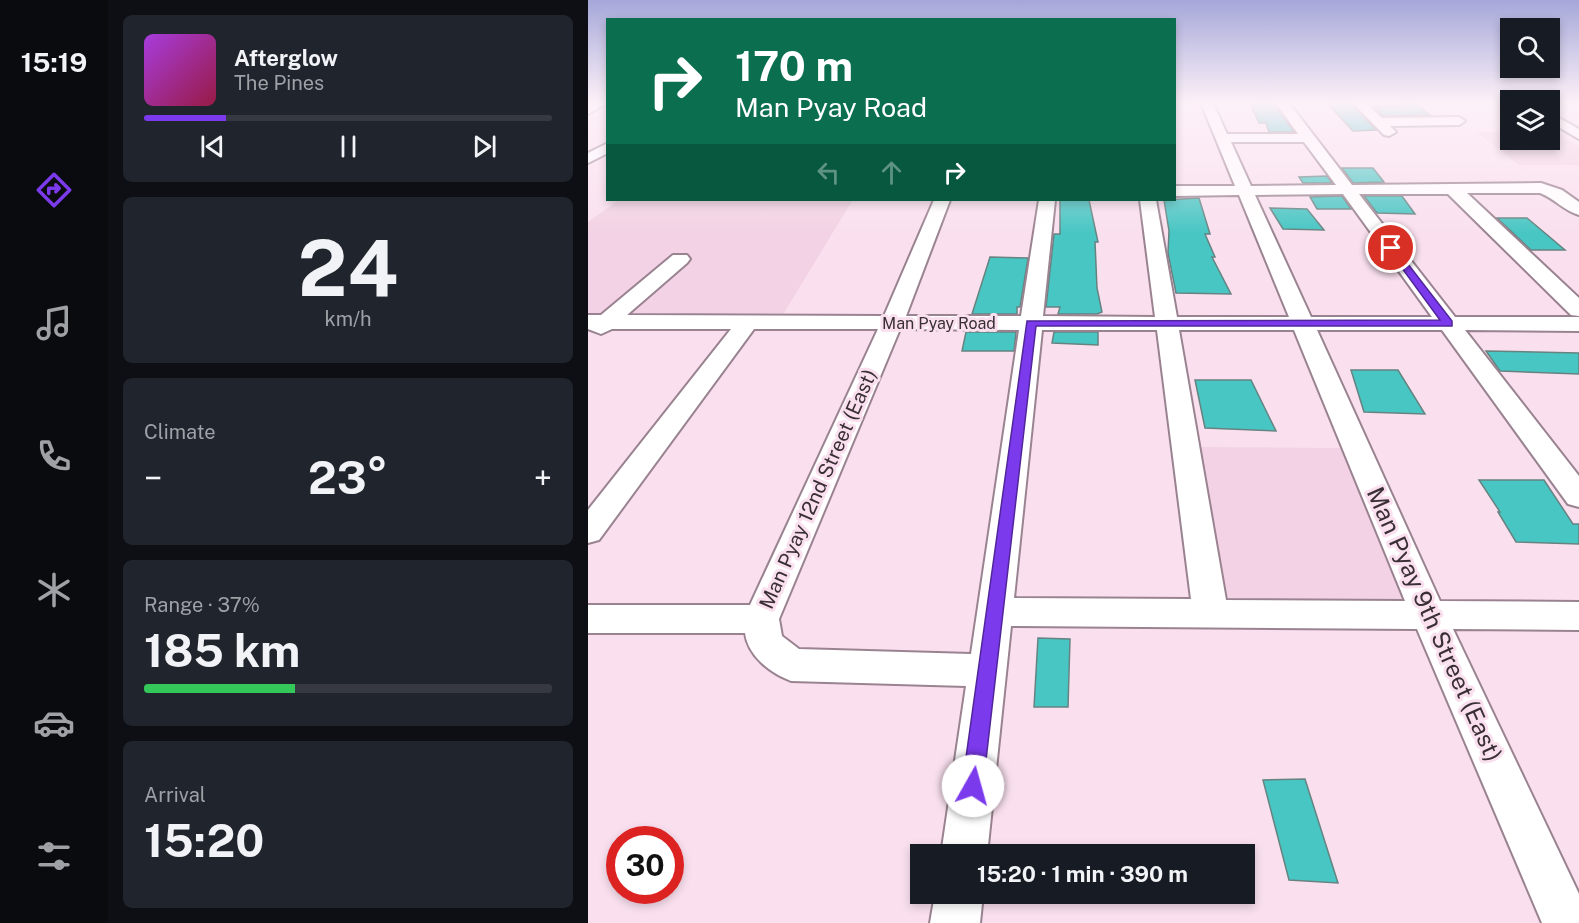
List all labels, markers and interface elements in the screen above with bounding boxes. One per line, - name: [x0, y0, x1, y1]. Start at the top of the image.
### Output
- map controls: [1500, 18, 1560, 150]
- button: search: [1500, 18, 1560, 78]
- text: 170 m: [735, 41, 853, 90]
- icon: right: [636, 42, 714, 120]
- text: Afterglow: [234, 45, 338, 71]
- text: 15:19: [21, 46, 87, 78]
- text: The Pines: [234, 71, 324, 95]
- button: layers: [1500, 90, 1560, 150]
- text: Man Pyay Road: [735, 91, 927, 123]
- icon: previous: [196, 130, 229, 163]
- icon: pause: [332, 130, 365, 163]
- icon: next: [468, 130, 501, 163]
- icon: left: [812, 156, 845, 189]
- icon: ahead: [875, 156, 908, 189]
- icon: right: [938, 156, 971, 189]
- icon: directions: [33, 169, 75, 211]
- text: 24: [298, 222, 398, 314]
- pin: [1365, 222, 1416, 273]
- icon: arrive: [1374, 231, 1407, 264]
- icon: music: [33, 302, 75, 344]
- text: km/h: [324, 307, 372, 331]
- street label: Man Pyay Road: [882, 314, 996, 333]
- street label: Man Pyay 12nd Street (East): [754, 365, 882, 613]
- text: Climate: [144, 420, 216, 444]
- icon: phone: [33, 435, 75, 477]
- text: 23°: [308, 451, 388, 504]
- text: −: [144, 459, 162, 497]
- text: +: [534, 459, 552, 497]
- street label: Man Pyay 9th Street (East): [1362, 482, 1508, 766]
- icon: climate: [33, 569, 75, 611]
- text: Range · 37%: [144, 593, 260, 617]
- text: 185 km: [144, 624, 300, 677]
- icon: car: [33, 702, 75, 744]
- position arrow: [941, 754, 1005, 818]
- text: Arrival: [144, 783, 206, 807]
- text: 15:20: [144, 814, 264, 867]
- speed limit sign: 30: [606, 826, 684, 904]
- icon: filters: [33, 835, 75, 877]
- text: 15:20 · 1 min · 390 m: [977, 861, 1188, 887]

